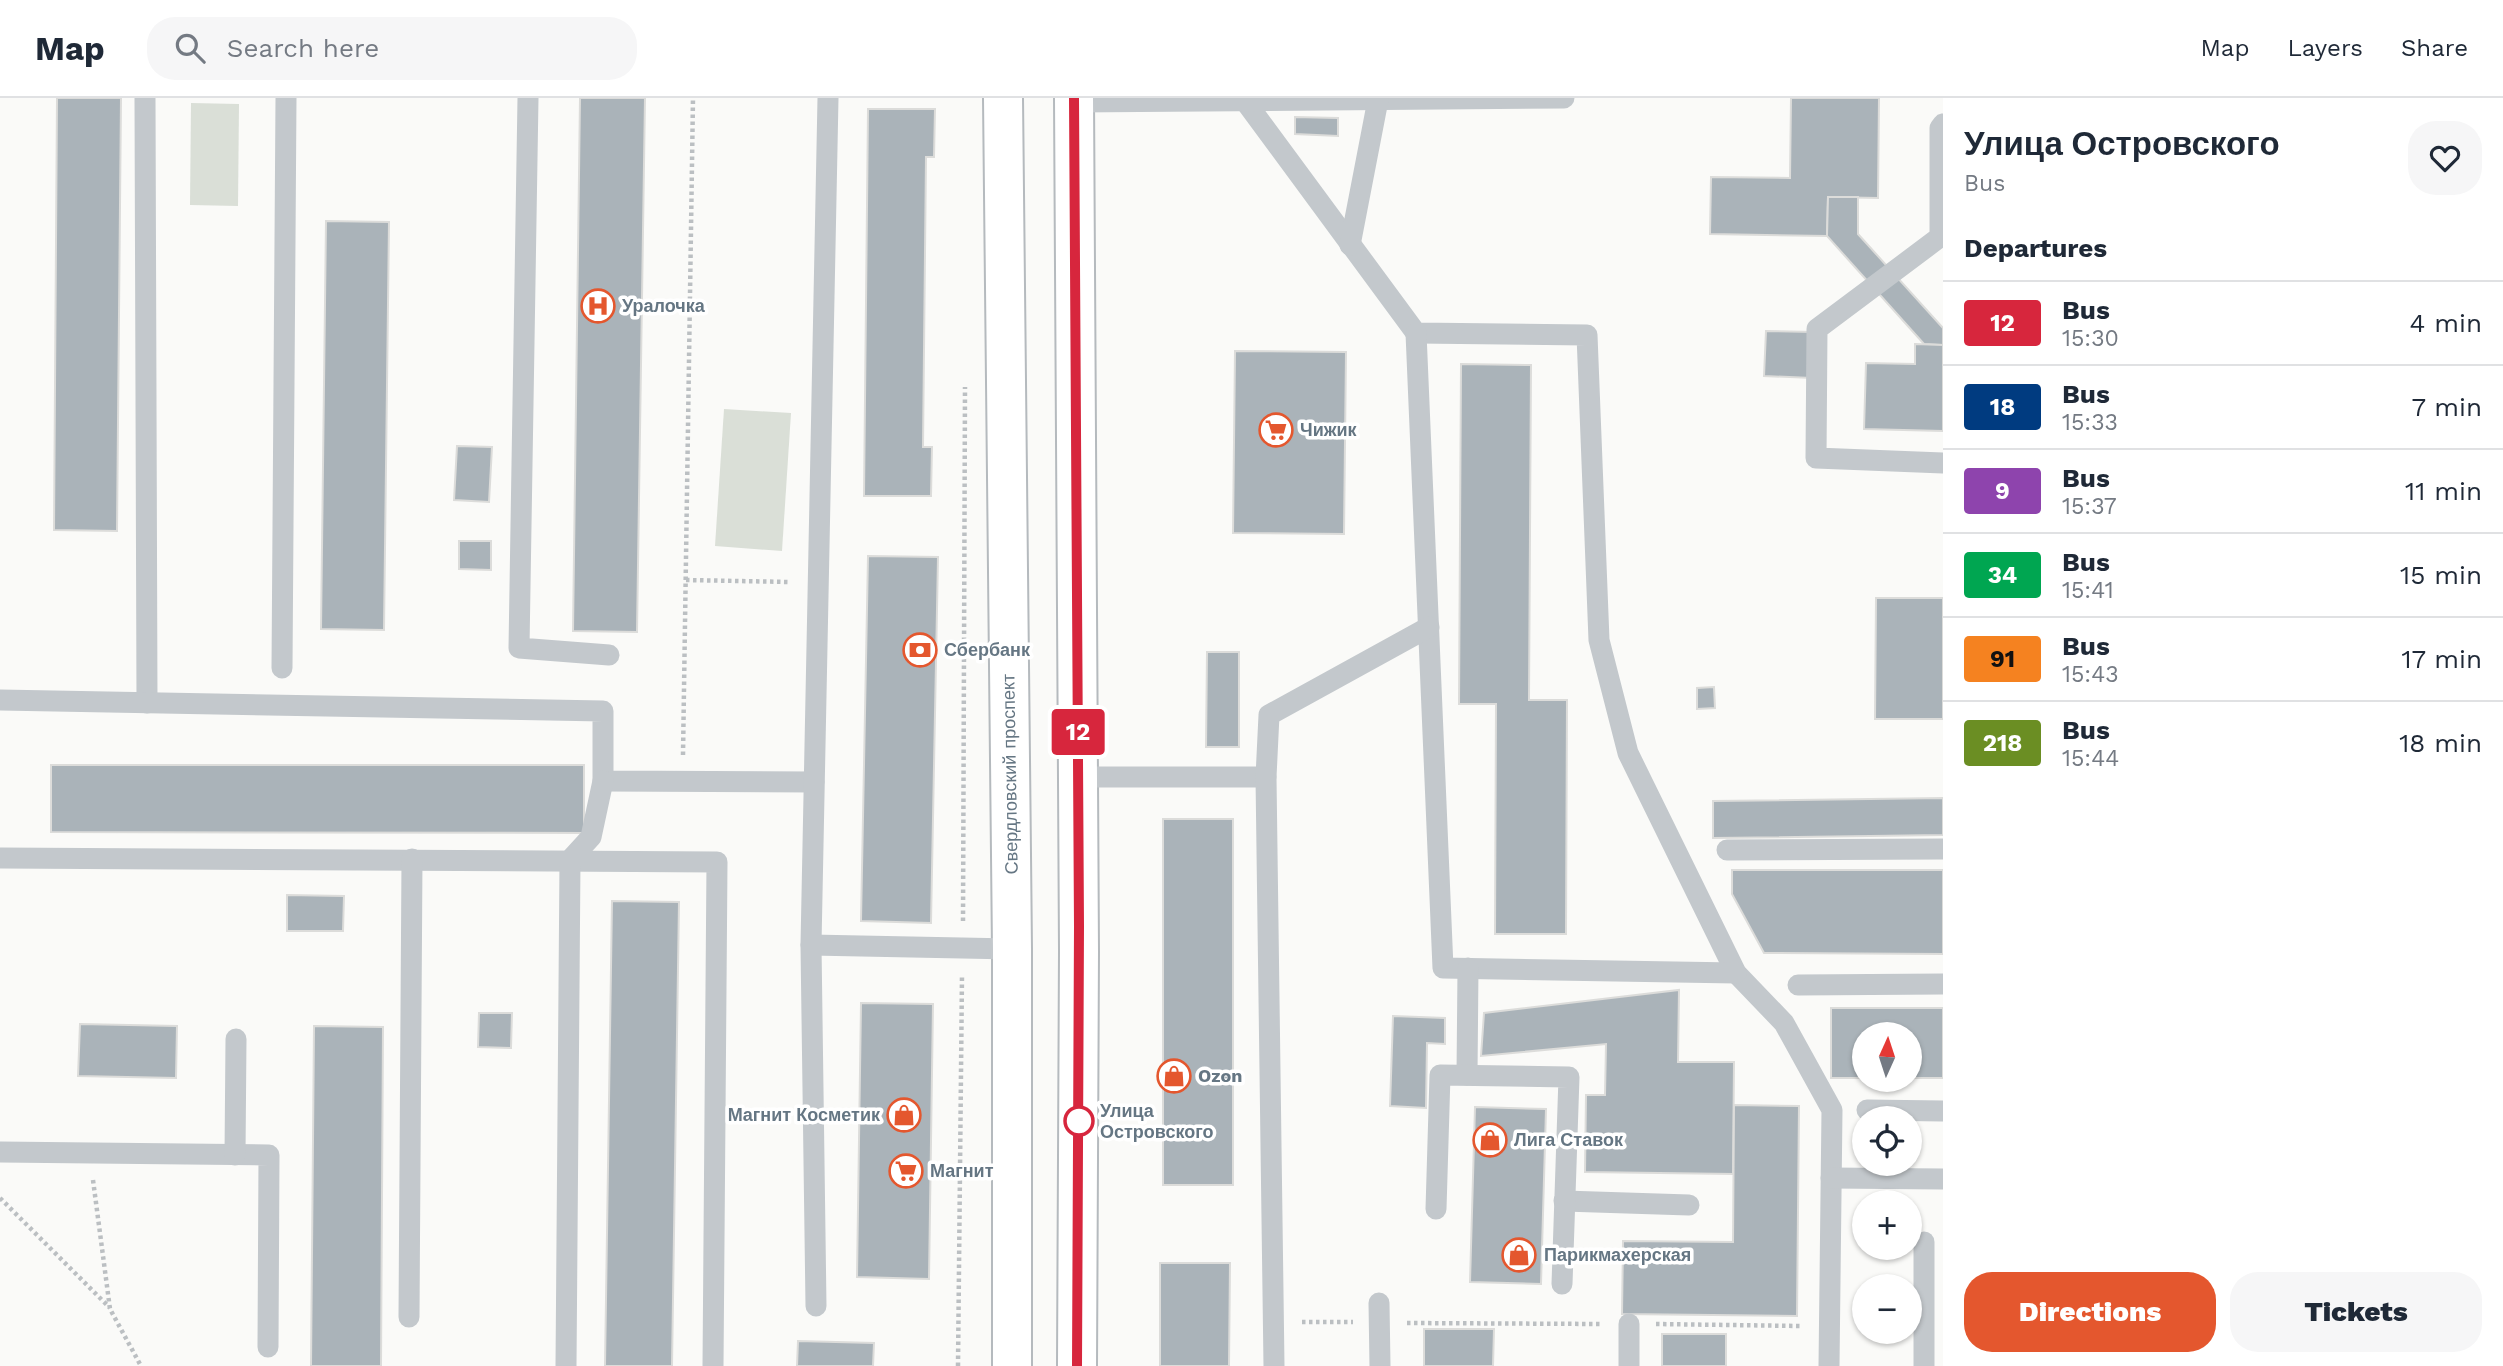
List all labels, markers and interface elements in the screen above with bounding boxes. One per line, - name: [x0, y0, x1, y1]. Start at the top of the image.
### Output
- search box: [147, 17, 637, 80]
- text: Map: [35, 29, 105, 68]
- icon: search: [171, 29, 209, 67]
- text: Search here: [227, 33, 379, 63]
- text: Map: [2201, 34, 2249, 62]
- text: Layers: [2287, 34, 2363, 62]
- text: Share: [2401, 34, 2468, 62]
- button: heart: [2408, 121, 2482, 195]
- text: Улица Островского: [1964, 124, 2280, 163]
- text: Bus: [1964, 170, 2005, 197]
- text: Departures: [1964, 233, 2107, 263]
- hospital icon: Уралочка: [579, 287, 617, 325]
- place label: Уралочка: [622, 295, 706, 316]
- text: Bus: [2062, 295, 2110, 325]
- text: 4 min: [2409, 308, 2482, 338]
- text: 12: [1990, 309, 2015, 337]
- text: 15:30: [2062, 325, 2119, 352]
- text: Bus: [2062, 379, 2110, 409]
- text: 7 min: [2412, 392, 2482, 422]
- text: 18: [1990, 393, 2015, 421]
- text: 15:33: [2062, 409, 2118, 436]
- supermarket icon: Чижик: [1257, 411, 1295, 449]
- place label: Чижик: [1300, 419, 1358, 440]
- text: Bus: [2062, 463, 2110, 493]
- text: 11 min: [2405, 476, 2482, 506]
- text: 9: [1995, 477, 2010, 505]
- text: 15:37: [2062, 493, 2117, 520]
- text: Bus: [2062, 547, 2110, 577]
- text: 15 min: [2400, 560, 2482, 590]
- text: 34: [1988, 561, 2017, 589]
- text: 15:41: [2062, 577, 2114, 604]
- bank icon: Сбербанк: [901, 631, 939, 669]
- text: Bus: [2062, 631, 2110, 661]
- place label: Сбербанк: [944, 639, 1031, 660]
- text: 17 min: [2401, 644, 2482, 674]
- text: 91: [1990, 645, 2015, 673]
- text: 15:43: [2062, 661, 2119, 688]
- street label: Свердловский проспект: [997, 674, 1022, 874]
- line badge: 12: [1046, 709, 1110, 755]
- text: Bus: [2062, 715, 2110, 745]
- text: 12: [1066, 718, 1090, 746]
- text: 18 min: [2399, 728, 2482, 758]
- text: 218: [1983, 729, 2022, 757]
- text: 15:44: [2062, 745, 2119, 772]
- north arrow: [1852, 1022, 1922, 1092]
- map controls: [1852, 1022, 1922, 1344]
- shop icon: Ozon: [1155, 1057, 1193, 1095]
- place label: Ozon: [1198, 1065, 1242, 1086]
- shop icon: Магнит Косметик: [885, 1096, 923, 1134]
- place label: Улица Островского: [1100, 1100, 1213, 1142]
- place label: Магнит Косметик: [728, 1104, 881, 1125]
- marker: Улица Островского: [1064, 1106, 1094, 1136]
- button: locate: [1852, 1106, 1922, 1176]
- shop icon: Лига Ставок: [1471, 1121, 1509, 1159]
- place label: Лига Ставок: [1514, 1129, 1624, 1150]
- supermarket icon: Магнит: [887, 1152, 925, 1190]
- place label: Магнит: [930, 1160, 994, 1181]
- button: +: [1852, 1190, 1922, 1260]
- shop icon: Парикмахерская: [1500, 1236, 1538, 1274]
- place label: Парикмахерская: [1544, 1244, 1691, 1265]
- button: Directions: [1964, 1272, 2216, 1352]
- button: Tickets: [2230, 1272, 2482, 1352]
- button: −: [1852, 1274, 1922, 1344]

